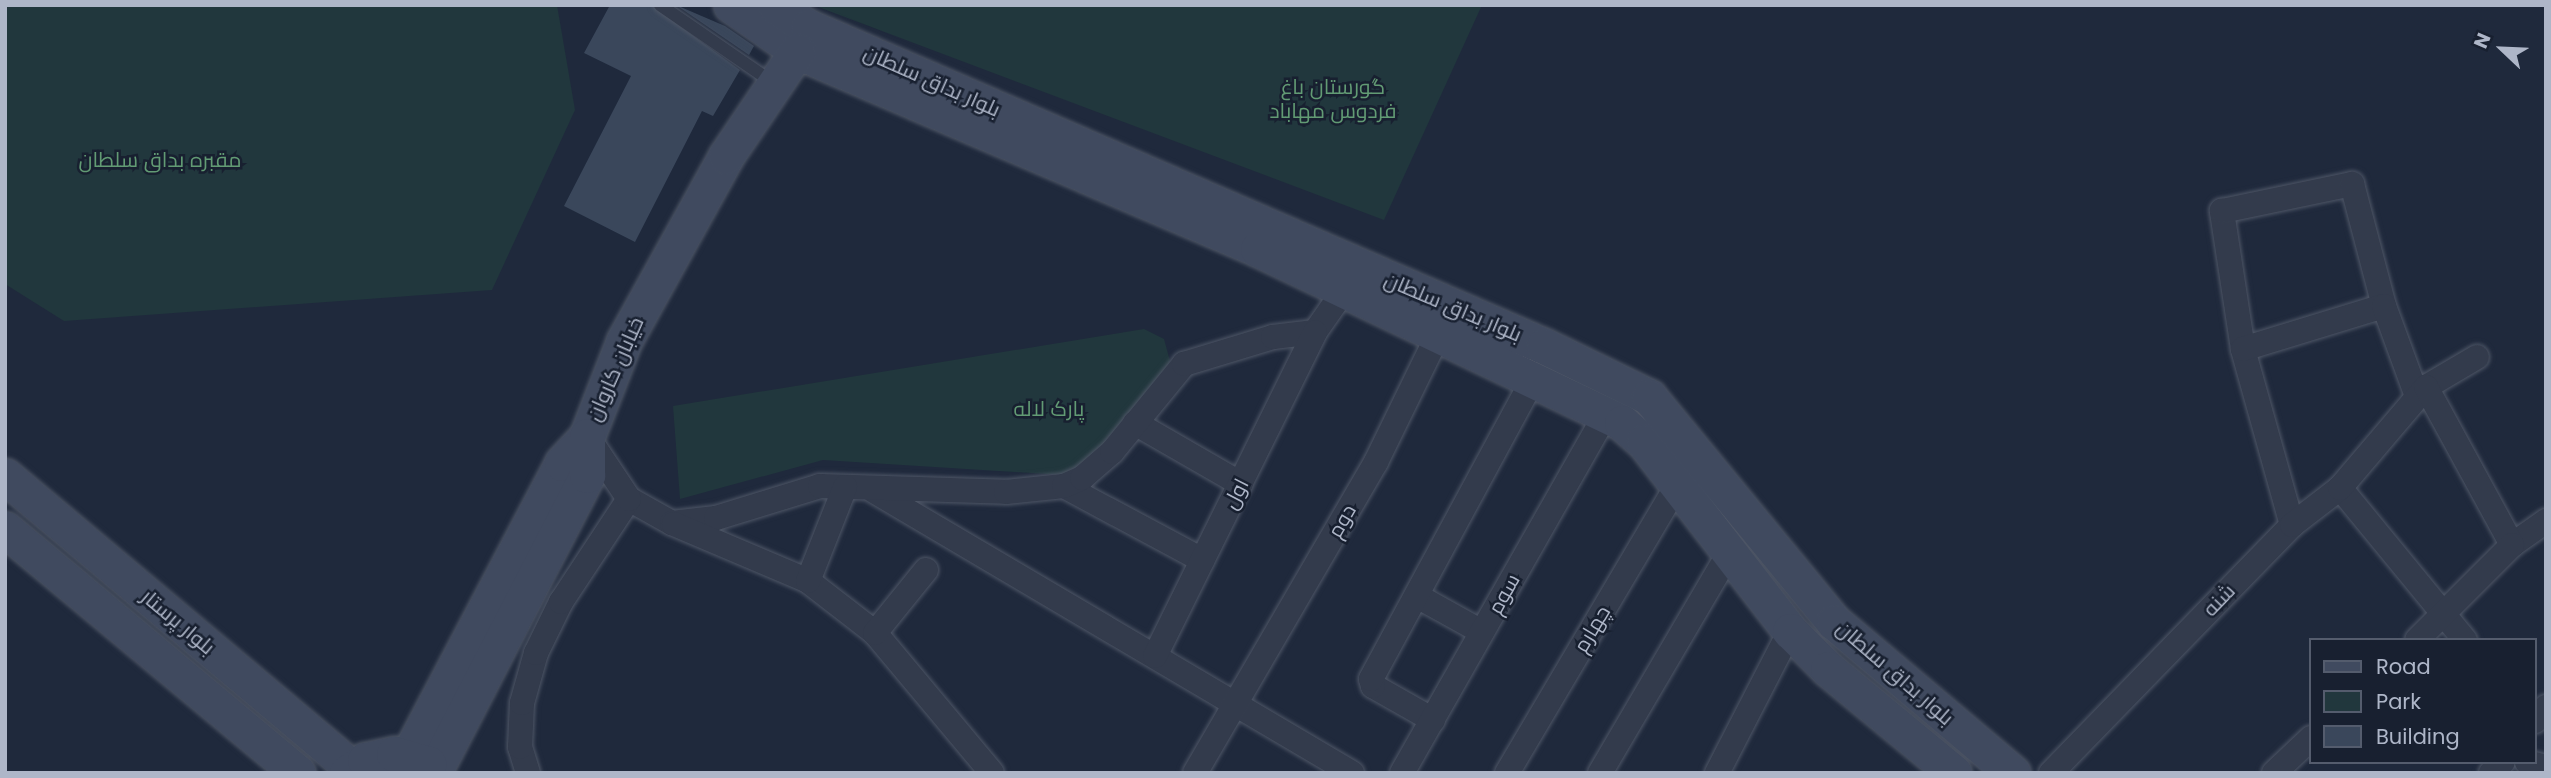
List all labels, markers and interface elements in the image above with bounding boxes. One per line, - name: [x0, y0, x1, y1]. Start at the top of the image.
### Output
- north arrow: [2467, 14, 2537, 84]
- text: N: [2467, 29, 2497, 52]
- street label: بلوار بداق سلطان: [860, 40, 1004, 122]
- park label: گورستان باغ فردوس مهاباد: [1269, 74, 1397, 124]
- park label: مقبره بداق سلطان: [78, 147, 242, 173]
- street label: بلوار بداق سلطان: [1380, 267, 1526, 347]
- street label: خیابان کاروان: [581, 313, 649, 425]
- park label: پارک لاله: [1014, 396, 1084, 422]
- street label: اول: [1218, 474, 1254, 514]
- street label: دوم: [1322, 500, 1362, 542]
- street label: سوم: [1483, 569, 1525, 619]
- street label: شنه: [2198, 578, 2240, 622]
- street label: بلوار پرستار: [136, 584, 220, 660]
- street label: چهارم: [1568, 601, 1616, 657]
- street label: بلوار بداق سلطان: [1831, 615, 1959, 731]
- legend: [2310, 638, 2537, 764]
- text: Road: [2376, 652, 2431, 681]
- text: Park: [2376, 687, 2421, 716]
- text: Building: [2376, 722, 2460, 751]

